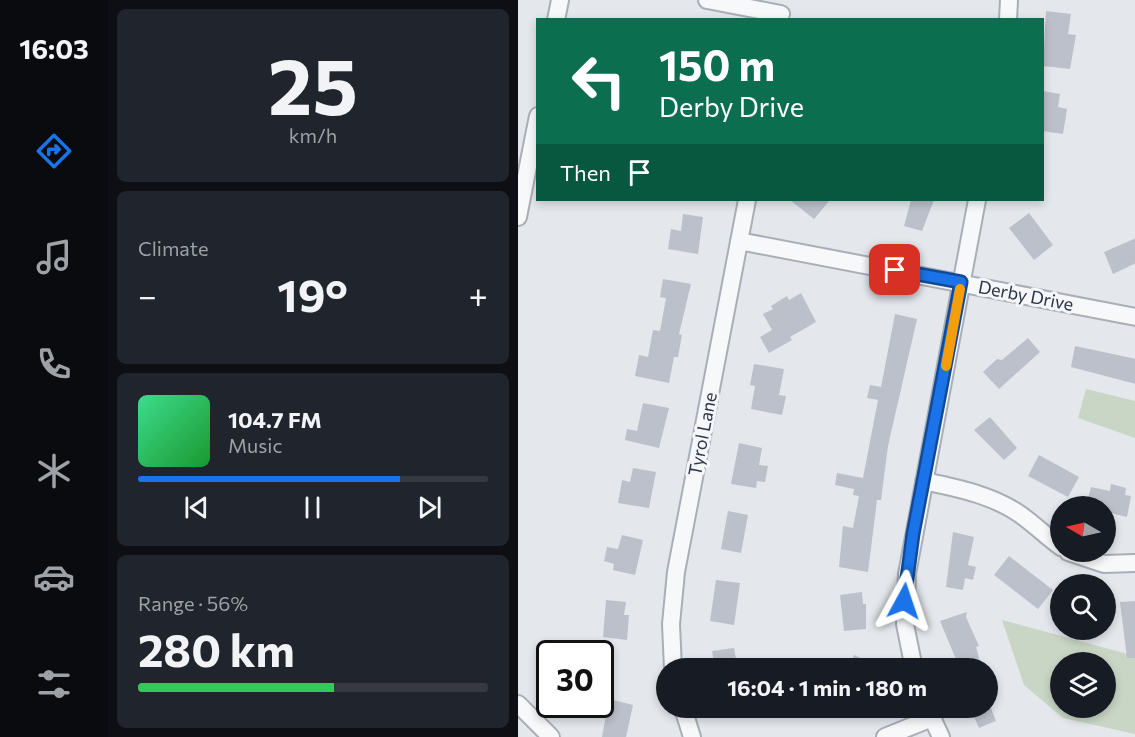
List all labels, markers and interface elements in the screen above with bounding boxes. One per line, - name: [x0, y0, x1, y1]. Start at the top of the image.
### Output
- text: 16:03: [19, 32, 89, 65]
- text: 25: [268, 36, 358, 131]
- text: 150 m: [659, 38, 775, 90]
- icon: left: [560, 42, 638, 120]
- text: Derby Drive: [659, 90, 804, 123]
- text: km/h: [289, 123, 337, 147]
- icon: directions: [33, 130, 75, 172]
- icon: arrive: [623, 156, 656, 189]
- text: Then: [560, 159, 611, 186]
- icon: music: [33, 236, 75, 278]
- text: Climate: [138, 236, 208, 260]
- pin: [869, 244, 920, 295]
- icon: arrive: [878, 253, 911, 286]
- text: 19°: [277, 266, 348, 321]
- text: −: [138, 274, 157, 315]
- text: +: [469, 274, 488, 315]
- street label: Derby Drive: [976, 275, 1076, 315]
- icon: phone: [33, 343, 75, 385]
- street label: Tyrol Lane: [683, 390, 721, 478]
- text: 104.7 FM: [228, 406, 322, 433]
- text: Music: [228, 433, 282, 457]
- icon: climate: [33, 450, 75, 492]
- icon: previous: [180, 491, 213, 524]
- icon: pause: [296, 491, 329, 524]
- icon: next: [413, 491, 446, 524]
- north arrow: [1050, 496, 1116, 562]
- map controls: [1050, 496, 1116, 718]
- icon: car: [33, 556, 75, 598]
- position arrow: [872, 569, 936, 633]
- button: search: [1050, 574, 1116, 640]
- text: Range · 56%: [138, 591, 248, 615]
- text: 280 km: [138, 621, 295, 676]
- speed limit sign: 30: [536, 640, 614, 718]
- button: layers: [1050, 652, 1116, 718]
- icon: filters: [33, 663, 75, 705]
- text: 16:04 · 1 min · 180 m: [727, 674, 927, 701]

